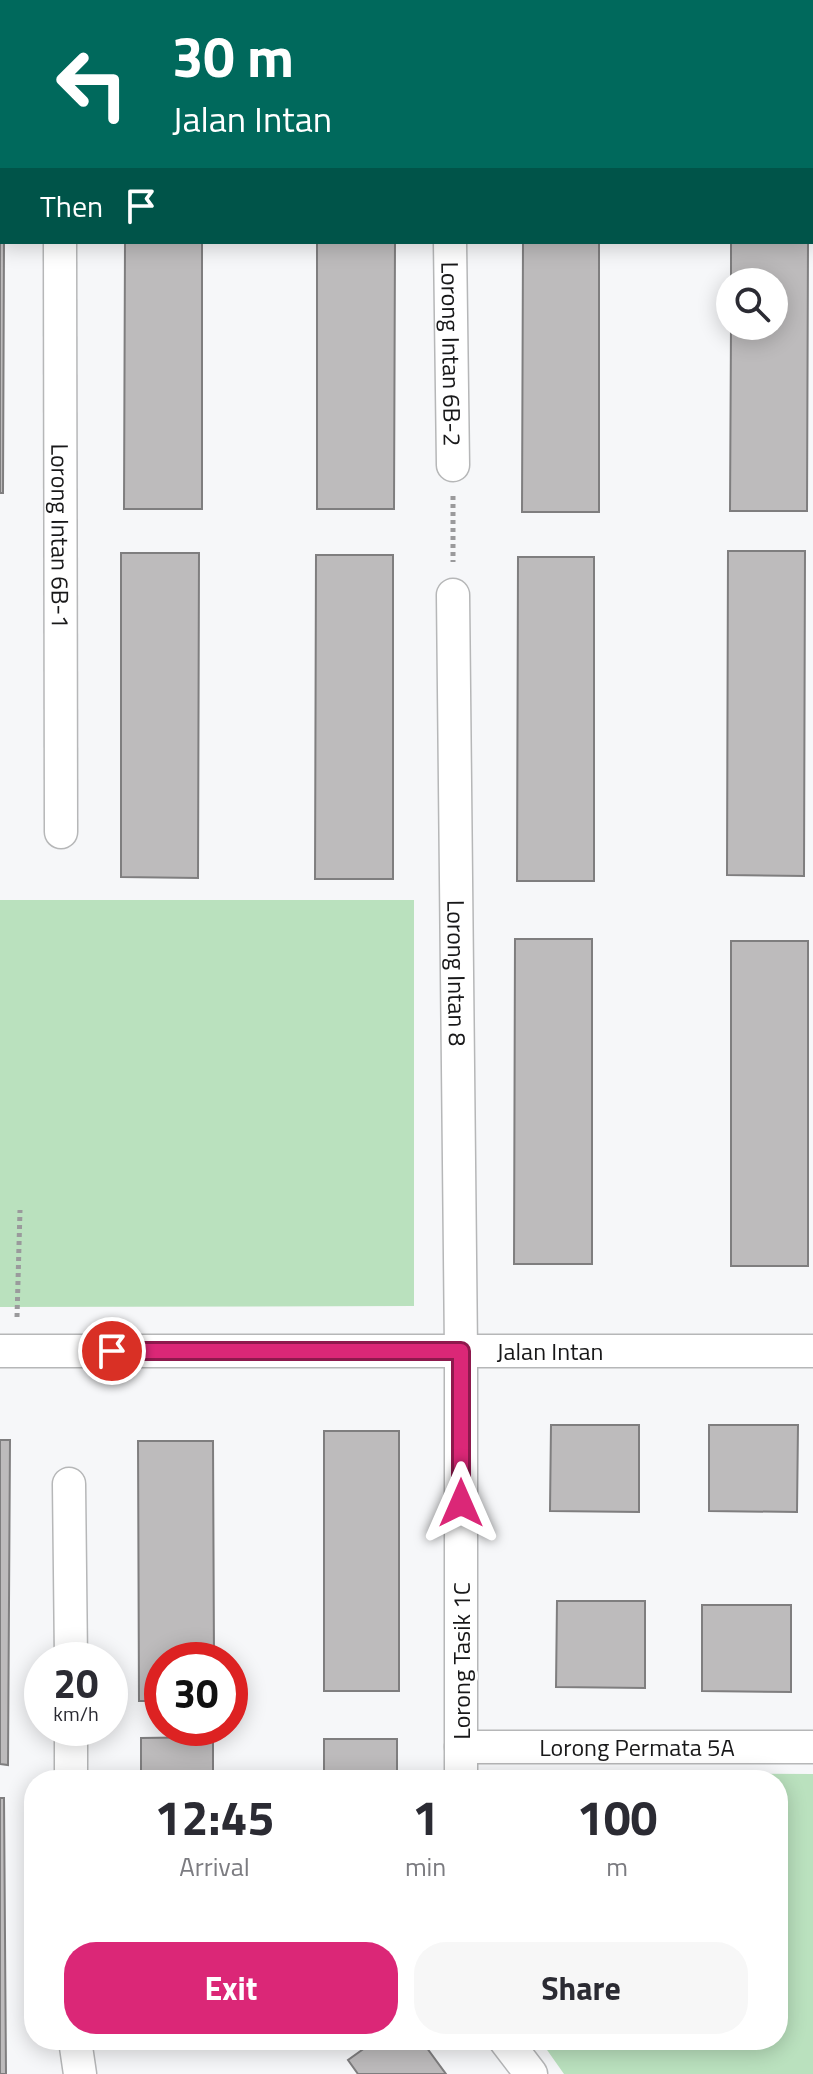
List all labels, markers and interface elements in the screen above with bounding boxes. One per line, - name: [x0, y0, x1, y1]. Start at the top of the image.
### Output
- text: 30 m: [172, 14, 294, 99]
- icon: left: [40, 32, 144, 136]
- text: Jalan Intan: [172, 91, 332, 146]
- text: Then: [40, 183, 103, 229]
- icon: arrive: [119, 184, 163, 228]
- street label: Lorong Intan 6B-2: [432, 261, 471, 447]
- map controls: [716, 268, 788, 340]
- button: search: [716, 268, 788, 340]
- street label: Lorong Intan 6B-1: [42, 443, 79, 629]
- street label: Lorong Intan 8: [438, 900, 476, 1046]
- pin: [78, 1317, 146, 1385]
- icon: arrive: [90, 1329, 134, 1373]
- street label: Jalan Intan: [497, 1333, 603, 1369]
- position arrow: [419, 1461, 503, 1545]
- street label: Lorong Tasik 1C: [443, 1582, 479, 1740]
- speed limit sign: 30: [144, 1642, 248, 1746]
- text: 20: [54, 1653, 98, 1714]
- text: km/h: [53, 1698, 99, 1729]
- street label: Lorong Permata 5A: [539, 1729, 735, 1765]
- text: 12:45: [155, 1781, 274, 1854]
- text: 1: [412, 1781, 439, 1854]
- text: 100: [577, 1781, 657, 1854]
- text: Arrival: [179, 1847, 250, 1886]
- text: min: [405, 1847, 446, 1886]
- text: m: [606, 1847, 628, 1886]
- button: Exit: [64, 1942, 398, 2034]
- button: Share: [414, 1942, 748, 2034]

